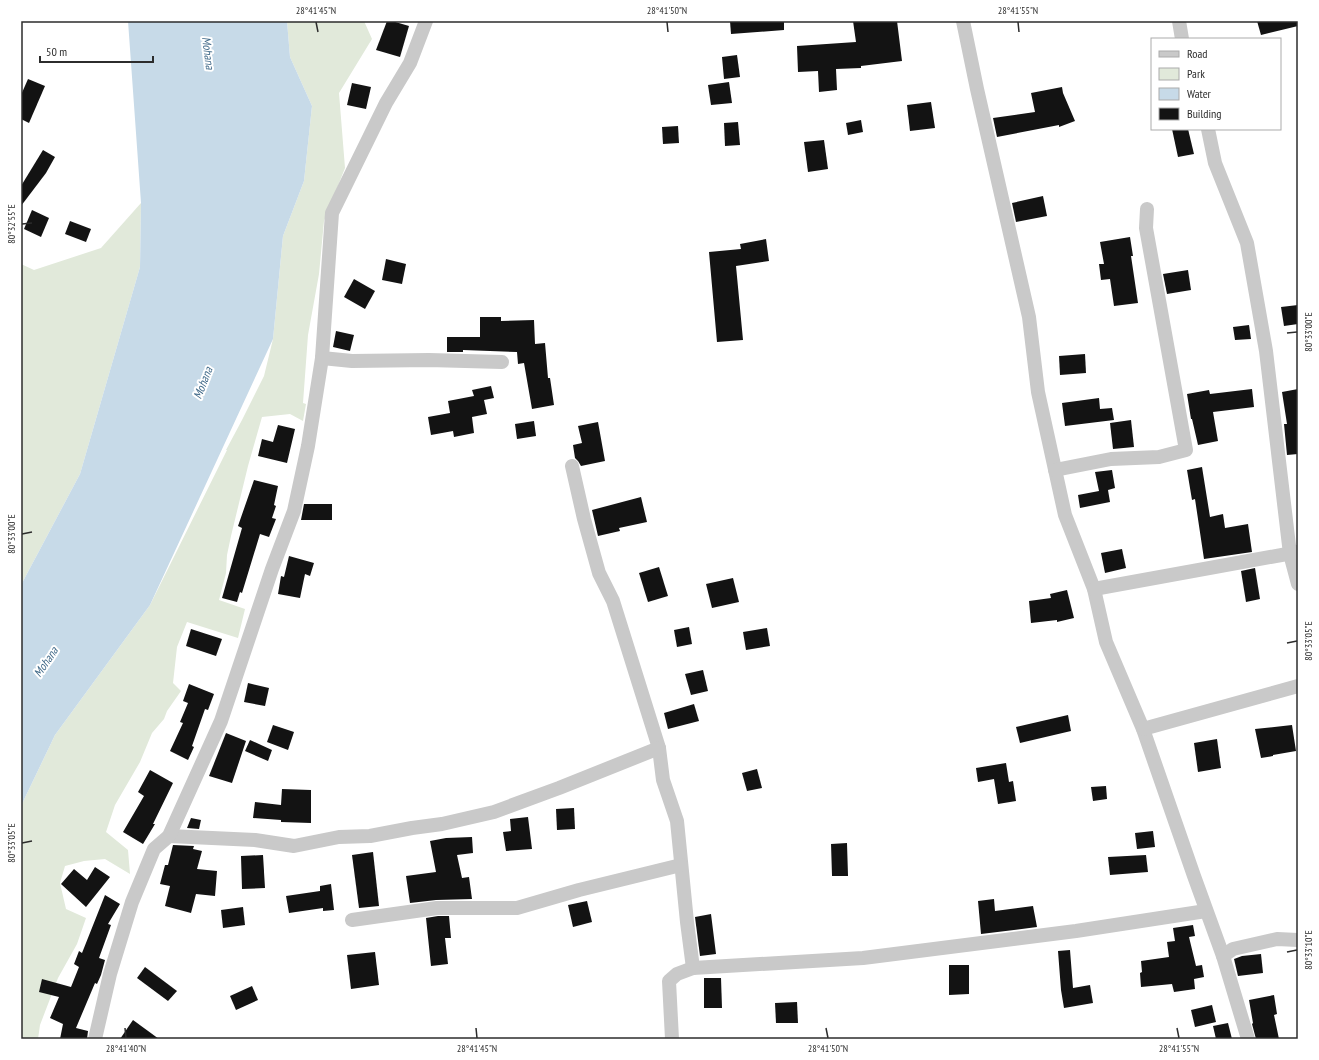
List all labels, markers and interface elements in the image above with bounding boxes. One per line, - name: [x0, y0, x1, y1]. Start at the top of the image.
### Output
- text: 28°41'45"N: [296, 4, 336, 17]
- text: 28°41'50"N: [647, 4, 687, 17]
- text: 28°41'55"N: [998, 4, 1038, 17]
- water label: Mohana: [199, 36, 218, 71]
- scale bar: [40, 38, 153, 64]
- legend: [1151, 38, 1281, 130]
- text: 50 m: [46, 44, 67, 59]
- text: Road: [1187, 46, 1207, 61]
- text: Park: [1187, 66, 1205, 81]
- text: Water: [1187, 86, 1212, 101]
- text: Building: [1187, 106, 1222, 121]
- text: 80°32'55"E: [5, 204, 18, 244]
- text: 80°33'00"E: [1302, 312, 1315, 352]
- water label: Mohana: [190, 364, 216, 401]
- text: 80°33'00"E: [5, 514, 18, 554]
- text: 80°33'05"E: [1302, 621, 1315, 661]
- water label: Mohana: [30, 643, 62, 680]
- text: 80°33'05"E: [5, 823, 18, 863]
- text: 80°33'10"E: [1302, 930, 1315, 970]
- text: 28°41'40"N: [106, 1042, 146, 1055]
- text: 28°41'45"N: [457, 1042, 497, 1055]
- text: 28°41'50"N: [808, 1042, 848, 1055]
- text: 28°41'55"N: [1159, 1042, 1199, 1055]

